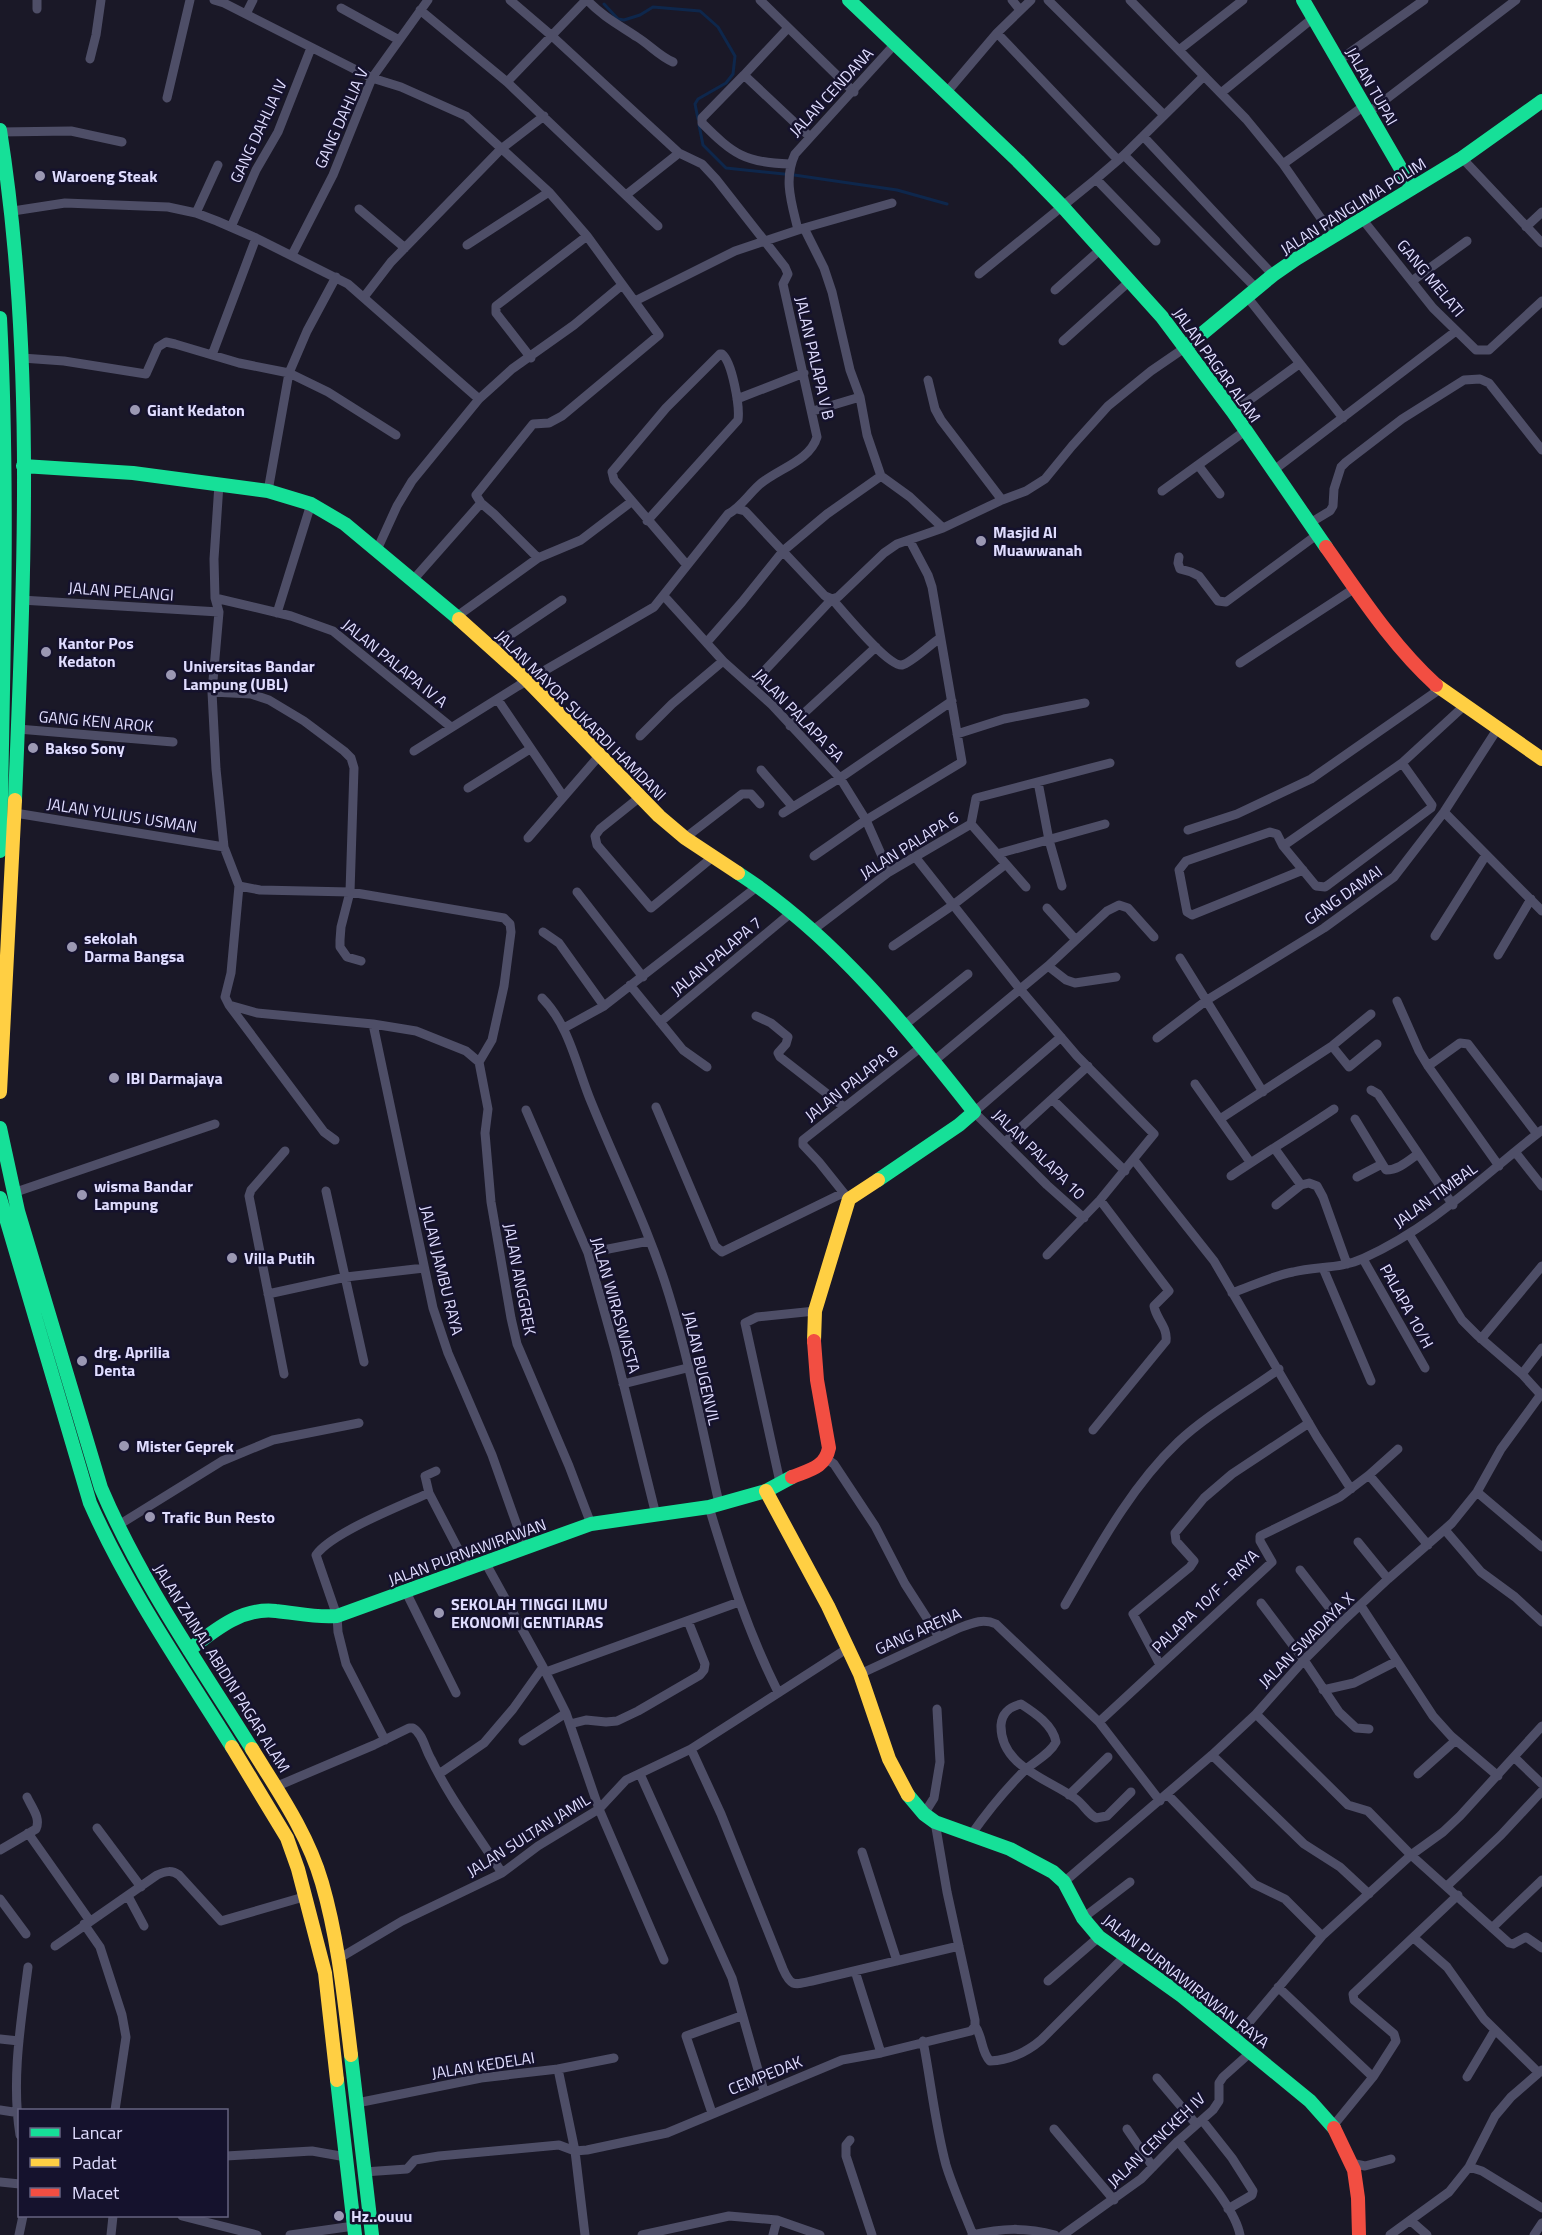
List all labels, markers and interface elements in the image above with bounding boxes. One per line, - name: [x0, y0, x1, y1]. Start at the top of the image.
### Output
- street label: JALAN CENDANA: [783, 42, 879, 142]
- street label: JALAN TUPAI: [1340, 42, 1404, 130]
- street label: GANG DAHLIA V: [308, 64, 374, 172]
- street label: GANG DAHLIA IV: [223, 75, 293, 187]
- street label: JALAN PANGLIMA POLIM: [1275, 151, 1431, 261]
- place label: Waroeng Steak: [52, 164, 158, 188]
- marker: Waroeng Steak: [33, 169, 47, 183]
- street label: GANG MELATI: [1391, 234, 1471, 322]
- street label: JALAN PALAPA V B: [789, 294, 841, 422]
- street label: JALAN PAGAR ALAM: [1167, 303, 1267, 427]
- place label: Giant Kedaton: [147, 398, 245, 422]
- marker: Giant Kedaton: [128, 403, 142, 417]
- place label: Masjid Al Muawwanah: [993, 520, 1082, 562]
- marker: Masjid Al Muawwanah: [974, 534, 988, 548]
- street label: JALAN PELANGI: [67, 575, 175, 607]
- street label: JALAN PALAPA IV A: [337, 613, 453, 713]
- street label: JALAN MAYOR SUKARDI HAMDANI: [490, 624, 672, 806]
- place label: Kantor Pos Kedaton: [58, 631, 134, 673]
- marker: Kantor Pos Kedaton: [39, 645, 53, 659]
- place label: Universitas Bandar Lampung (UBL): [183, 654, 315, 696]
- street label: JALAN PALAPA 5A: [748, 663, 850, 768]
- marker: Universitas Bandar Lampung (UBL): [164, 668, 178, 682]
- street label: GANG KEN AROK: [38, 704, 154, 738]
- place label: Bakso Sony: [45, 736, 125, 760]
- marker: Bakso Sony: [26, 741, 40, 755]
- street label: JALAN YULIUS USMAN: [45, 791, 199, 839]
- street label: JALAN PALAPA 6: [855, 805, 963, 885]
- street label: GANG DAMAI: [1299, 859, 1387, 931]
- street label: JALAN PALAPA 7: [665, 911, 767, 1001]
- place label: sekolah Darma Bangsa: [84, 926, 185, 968]
- marker: sekolah Darma Bangsa: [65, 940, 79, 954]
- street label: JALAN PALAPA 8: [799, 1039, 903, 1127]
- place label: IBI Darmajaya: [126, 1066, 223, 1090]
- marker: IBI Darmajaya: [107, 1071, 121, 1085]
- street label: JALAN PALAPA 10: [987, 1103, 1091, 1205]
- street label: JALAN TIMBAL: [1388, 1156, 1482, 1234]
- place label: wisma Bandar Lampung: [94, 1174, 193, 1216]
- marker: wisma Bandar Lampung: [75, 1188, 89, 1202]
- street label: JALAN JAMBU RAYA: [414, 1203, 470, 1338]
- street label: JALAN ANGGREK: [497, 1221, 543, 1337]
- street label: JALAN WIRASWASTA: [585, 1234, 647, 1376]
- place label: Villa Putih: [244, 1246, 315, 1270]
- marker: Villa Putih: [225, 1251, 239, 1265]
- street label: PALAPA 10/H: [1374, 1259, 1440, 1353]
- street label: JALAN BUGENVIL: [677, 1309, 727, 1428]
- place label: drg. Aprilia Denta: [94, 1340, 170, 1382]
- marker: drg. Aprilia Denta: [75, 1354, 89, 1368]
- place label: Mister Geprek: [136, 1434, 235, 1458]
- marker: Mister Geprek: [117, 1439, 131, 1453]
- place label: Trafic Bun Resto: [162, 1505, 275, 1529]
- marker: Trafic Bun Resto: [143, 1510, 157, 1524]
- street label: JALAN PURNAWIRAWAN: [385, 1512, 549, 1592]
- street label: PALAPA 10/F - RAYA: [1146, 1543, 1264, 1658]
- street label: JALAN ZAINAL ABIDIN PAGAR ALAM: [148, 1559, 296, 1777]
- street label: JALAN SWADAYA X: [1253, 1587, 1359, 1693]
- place label: SEKOLAH TINGGI ILMU EKONOMI GENTIARAS: [451, 1592, 608, 1634]
- street label: GANG ARENA: [871, 1601, 965, 1661]
- marker: SEKOLAH TINGGI ILMU EKONOMI GENTIARAS: [432, 1606, 446, 1620]
- street label: JALAN SULTAN JAMIL: [462, 1787, 595, 1883]
- street label: JALAN PURNAWIRAWAN RAYA: [1097, 1908, 1275, 2054]
- street label: JALAN KEDELAI: [430, 2045, 536, 2085]
- street label: CEMPEDAK: [724, 2049, 806, 2101]
- street label: JALAN CENCKEH IV: [1102, 2087, 1210, 2193]
- legend: [18, 2109, 228, 2217]
- text: Lancar: [72, 2119, 122, 2146]
- text: Padat: [72, 2149, 117, 2176]
- text: Macet: [72, 2179, 120, 2206]
- place label: Hz..ouuu: [351, 2204, 412, 2228]
- marker: Hz..ouuu: [332, 2209, 346, 2223]

